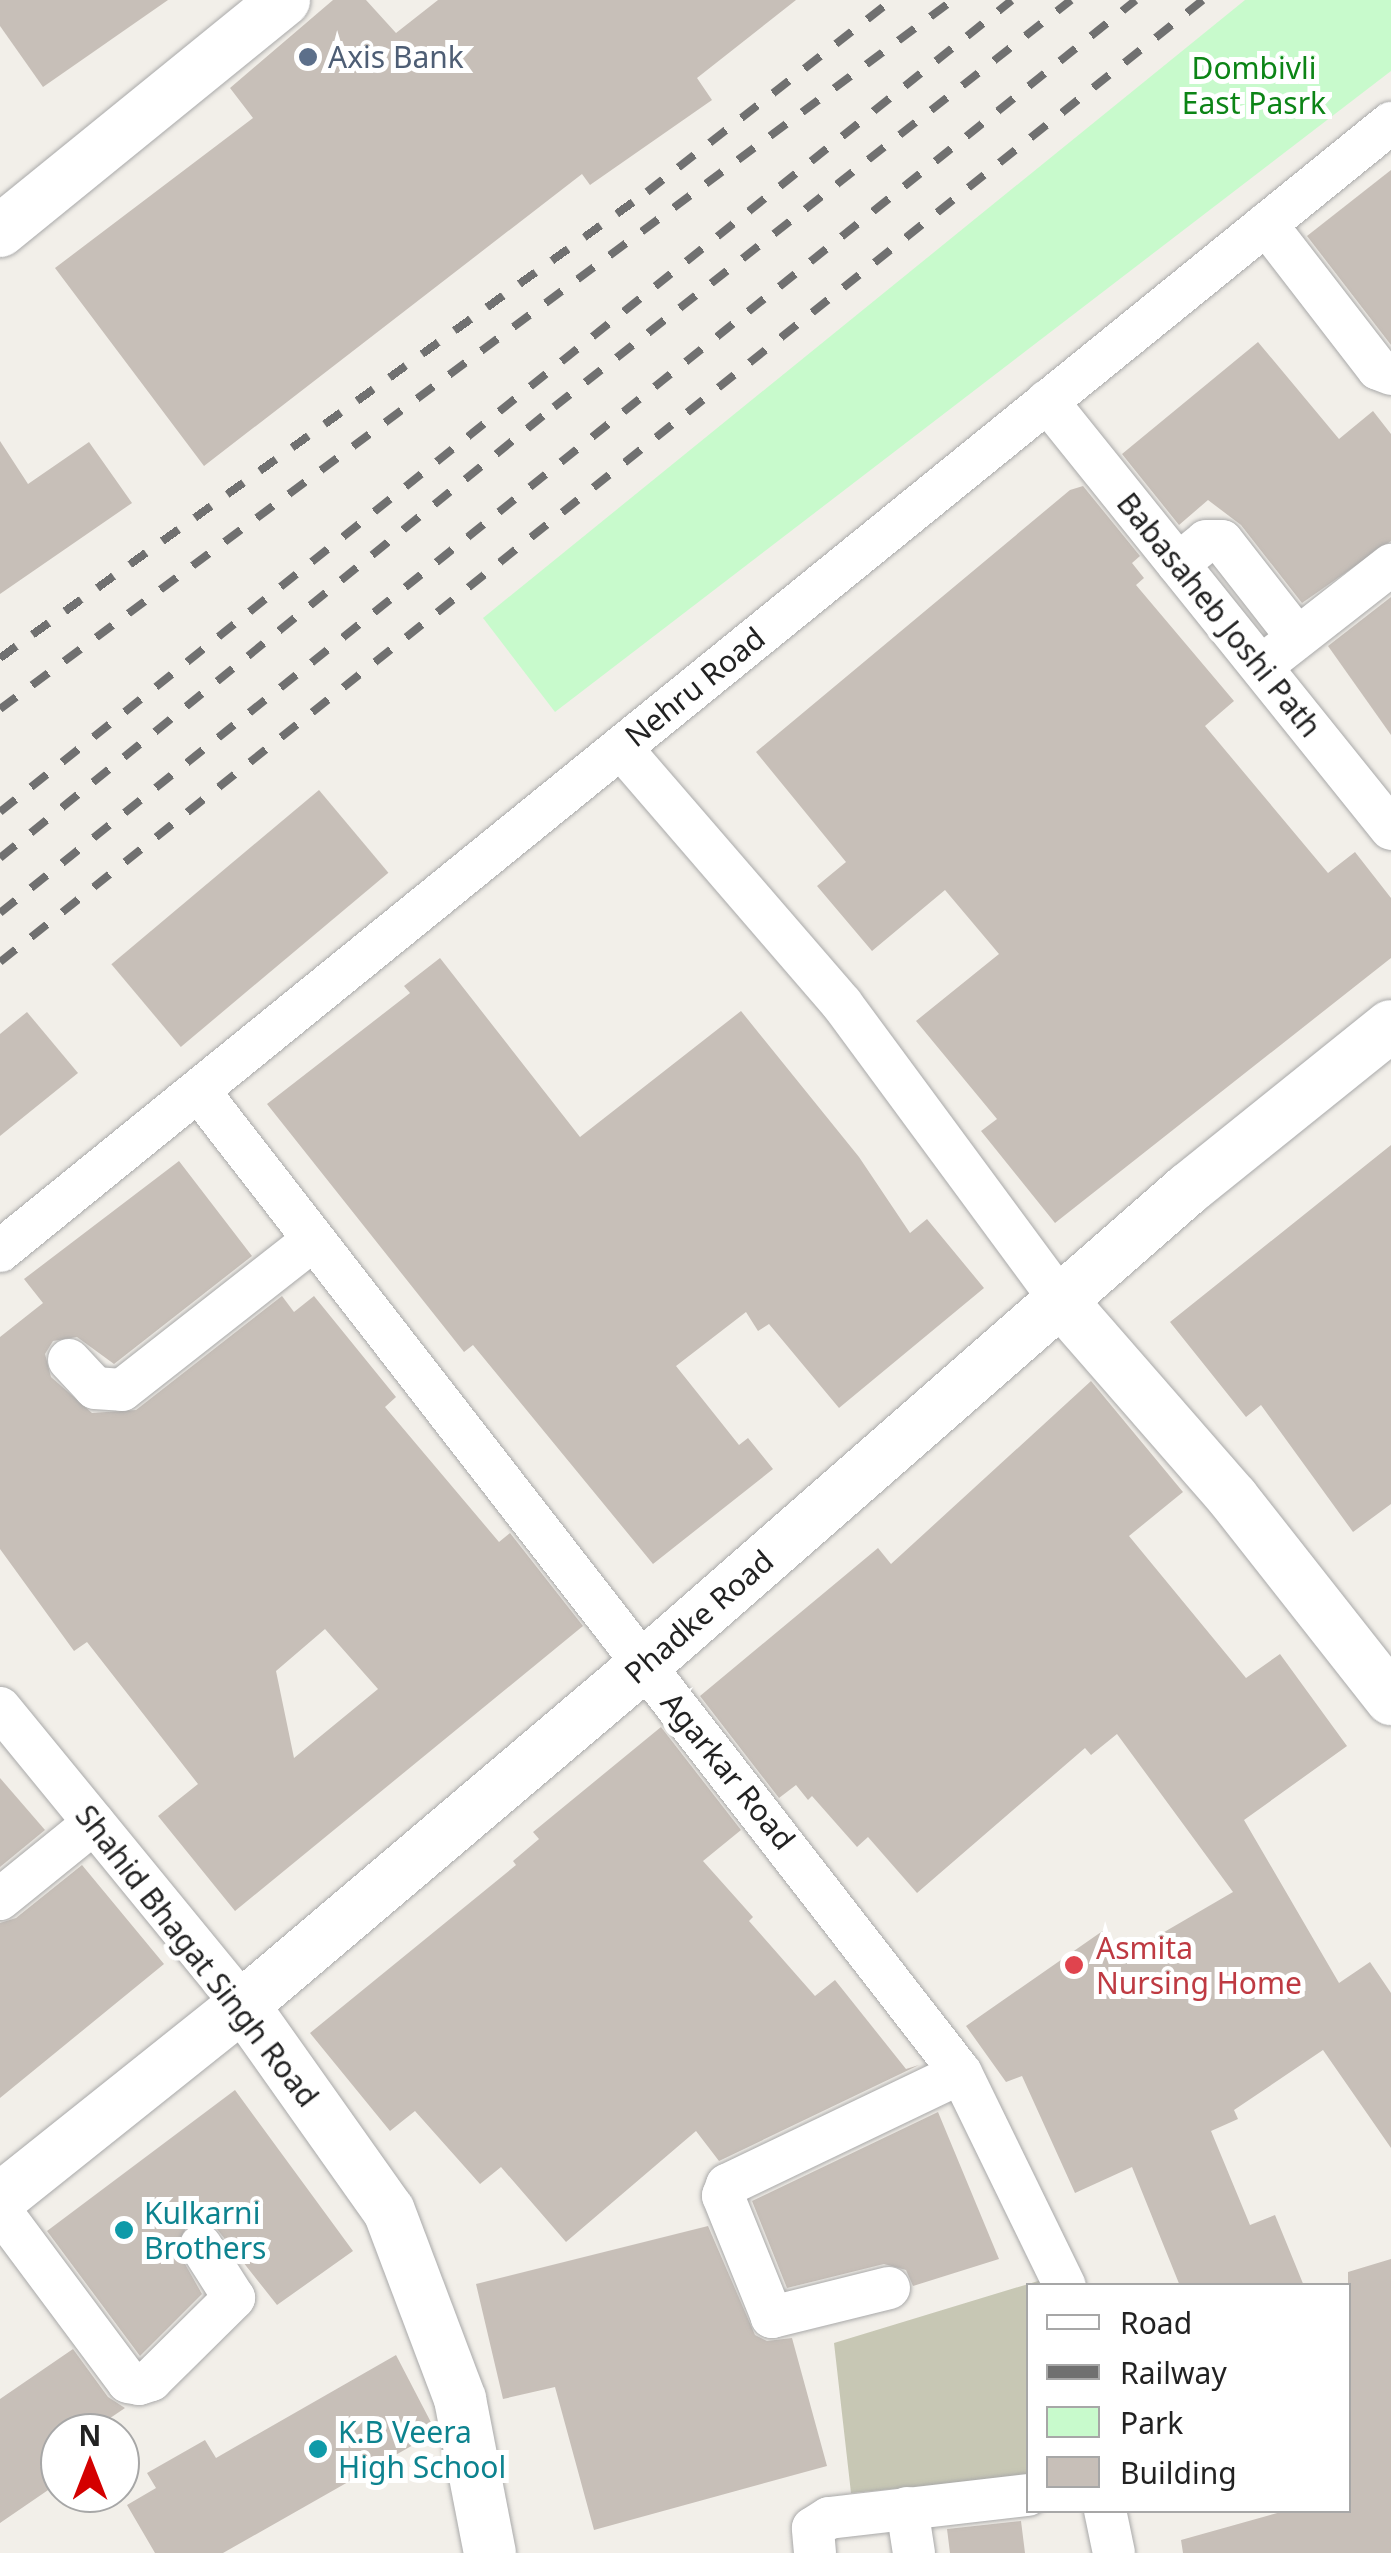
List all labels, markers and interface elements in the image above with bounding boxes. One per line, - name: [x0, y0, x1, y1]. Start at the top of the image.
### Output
- place label: Axis Bank: [328, 39, 464, 75]
- marker: Axis Bank: [297, 46, 319, 68]
- park label: Dombivli East Pasrk: [1182, 50, 1326, 120]
- street label: Babasaheb Joshi Path: [1109, 486, 1329, 744]
- street label: Nehru Road: [618, 620, 772, 754]
- street label: Phadke Road: [617, 1543, 781, 1691]
- street label: Agarkar Road: [654, 1685, 802, 1857]
- street label: Shahid Bhagat Singh Road: [68, 1798, 326, 2114]
- place label: Asmita Nursing Home: [1096, 1930, 1302, 2000]
- marker: Asmita Nursing Home: [1061, 1952, 1087, 1978]
- place label: Kulkarni Brothers: [144, 2195, 266, 2266]
- marker: Kulkarni Brothers: [113, 2219, 135, 2241]
- legend: [1026, 2283, 1351, 2513]
- text: Road: [1120, 2302, 1192, 2343]
- text: Railway: [1120, 2352, 1227, 2393]
- text: Park: [1120, 2402, 1183, 2443]
- north arrow: [40, 2413, 140, 2513]
- place label: K.B Veera High School: [338, 2414, 506, 2484]
- text: N: [79, 2416, 101, 2454]
- marker: K.B Veera High School: [307, 2438, 329, 2460]
- text: Building: [1120, 2452, 1237, 2493]

